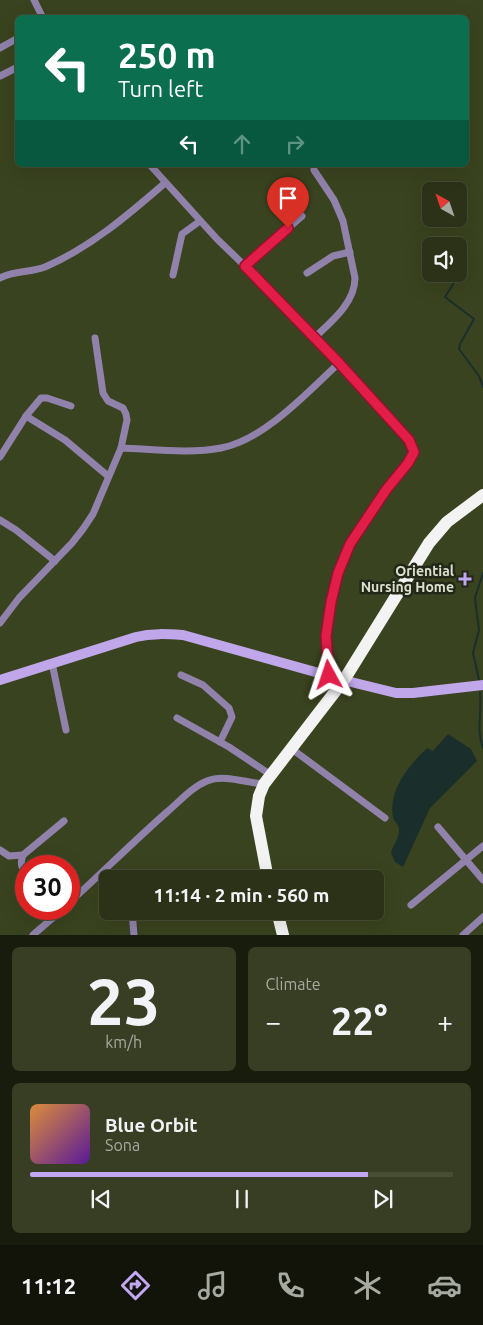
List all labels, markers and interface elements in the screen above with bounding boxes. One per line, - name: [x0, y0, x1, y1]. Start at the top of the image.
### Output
- icon: left: [35, 35, 100, 100]
- text: 250 m: [118, 35, 216, 75]
- text: Turn left: [118, 76, 203, 101]
- icon: left: [175, 130, 203, 158]
- icon: ahead: [228, 130, 256, 158]
- icon: right: [281, 130, 309, 158]
- pin: [267, 177, 309, 228]
- north arrow: [422, 182, 468, 228]
- map controls: [422, 182, 467, 282]
- icon: arrive: [274, 184, 302, 212]
- button: sound: [422, 237, 467, 282]
- place label: Oriential Nursing Home: [361, 563, 454, 595]
- marker: Oriential Nursing Home: [458, 572, 472, 586]
- position arrow: [302, 648, 354, 700]
- speed limit sign: 30: [15, 855, 80, 920]
- text: 11:14 · 2 min · 560 m: [154, 884, 329, 906]
- text: 23: [87, 964, 160, 1037]
- text: Climate: [266, 975, 321, 993]
- text: 22°: [331, 1000, 387, 1042]
- text: −: [266, 1006, 281, 1037]
- text: +: [437, 1006, 453, 1037]
- text: km/h: [105, 1033, 142, 1051]
- text: Blue Orbit: [105, 1114, 198, 1136]
- text: Sona: [105, 1136, 140, 1154]
- icon: previous: [87, 1185, 115, 1213]
- icon: pause: [228, 1185, 256, 1213]
- icon: next: [369, 1185, 397, 1213]
- icon: directions: [118, 1268, 153, 1303]
- icon: music: [195, 1268, 230, 1303]
- icon: phone: [273, 1268, 308, 1303]
- icon: climate: [350, 1268, 385, 1303]
- icon: car: [427, 1268, 462, 1303]
- text: 11:12: [21, 1273, 76, 1298]

